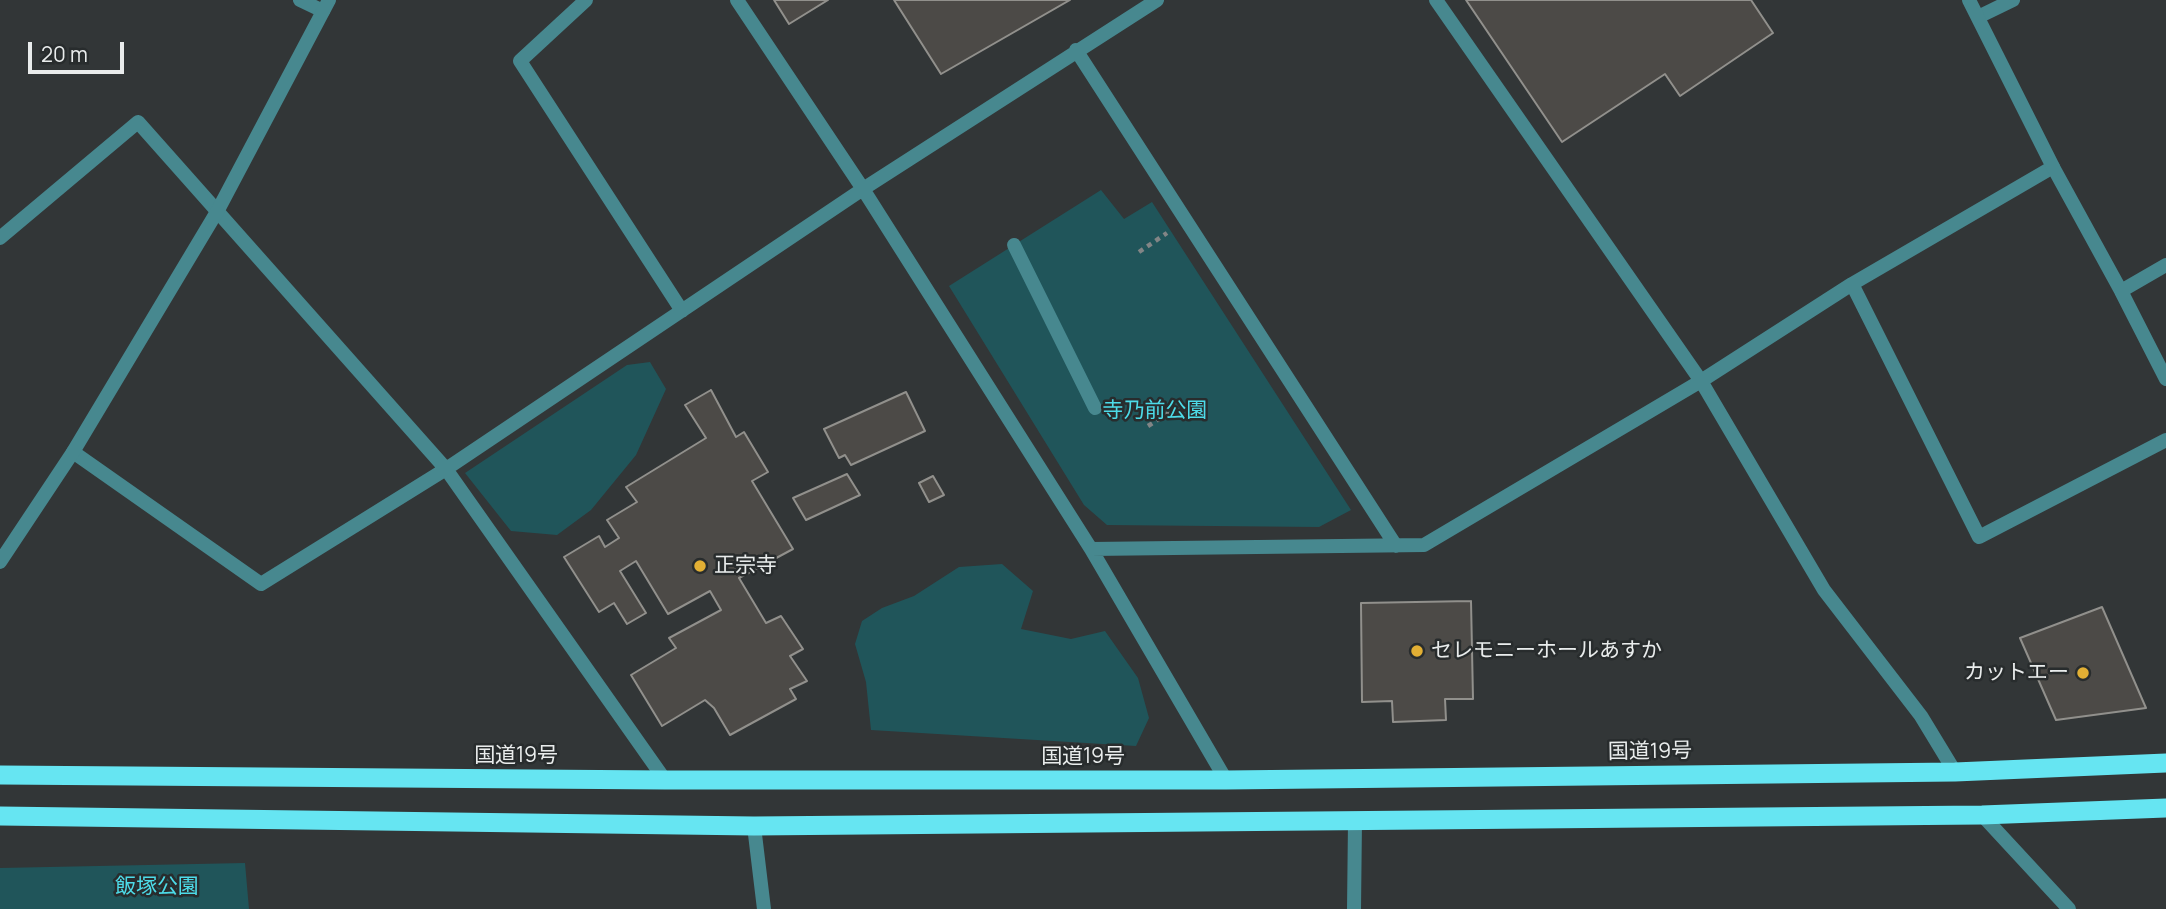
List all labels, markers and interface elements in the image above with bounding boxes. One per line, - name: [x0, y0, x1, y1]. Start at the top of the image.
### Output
- scale bar: [32, 28, 128, 72]
- text: 20 m: [41, 40, 88, 68]
- park label: 寺乃前公園: [1103, 398, 1207, 424]
- place label: 正宗寺: [714, 553, 777, 579]
- marker: 正宗寺: [692, 558, 708, 574]
- place label: セレモニーホールあすか: [1431, 638, 1662, 664]
- marker: セレモニーホールあすか: [1409, 643, 1425, 659]
- place label: カットエー: [1964, 660, 2069, 686]
- marker: カットエー: [2075, 665, 2091, 681]
- street label: 国道19号: [1608, 739, 1692, 765]
- street label: 国道19号: [474, 743, 558, 769]
- street label: 国道19号: [1041, 744, 1125, 770]
- park label: 飯塚公園: [115, 874, 199, 900]

